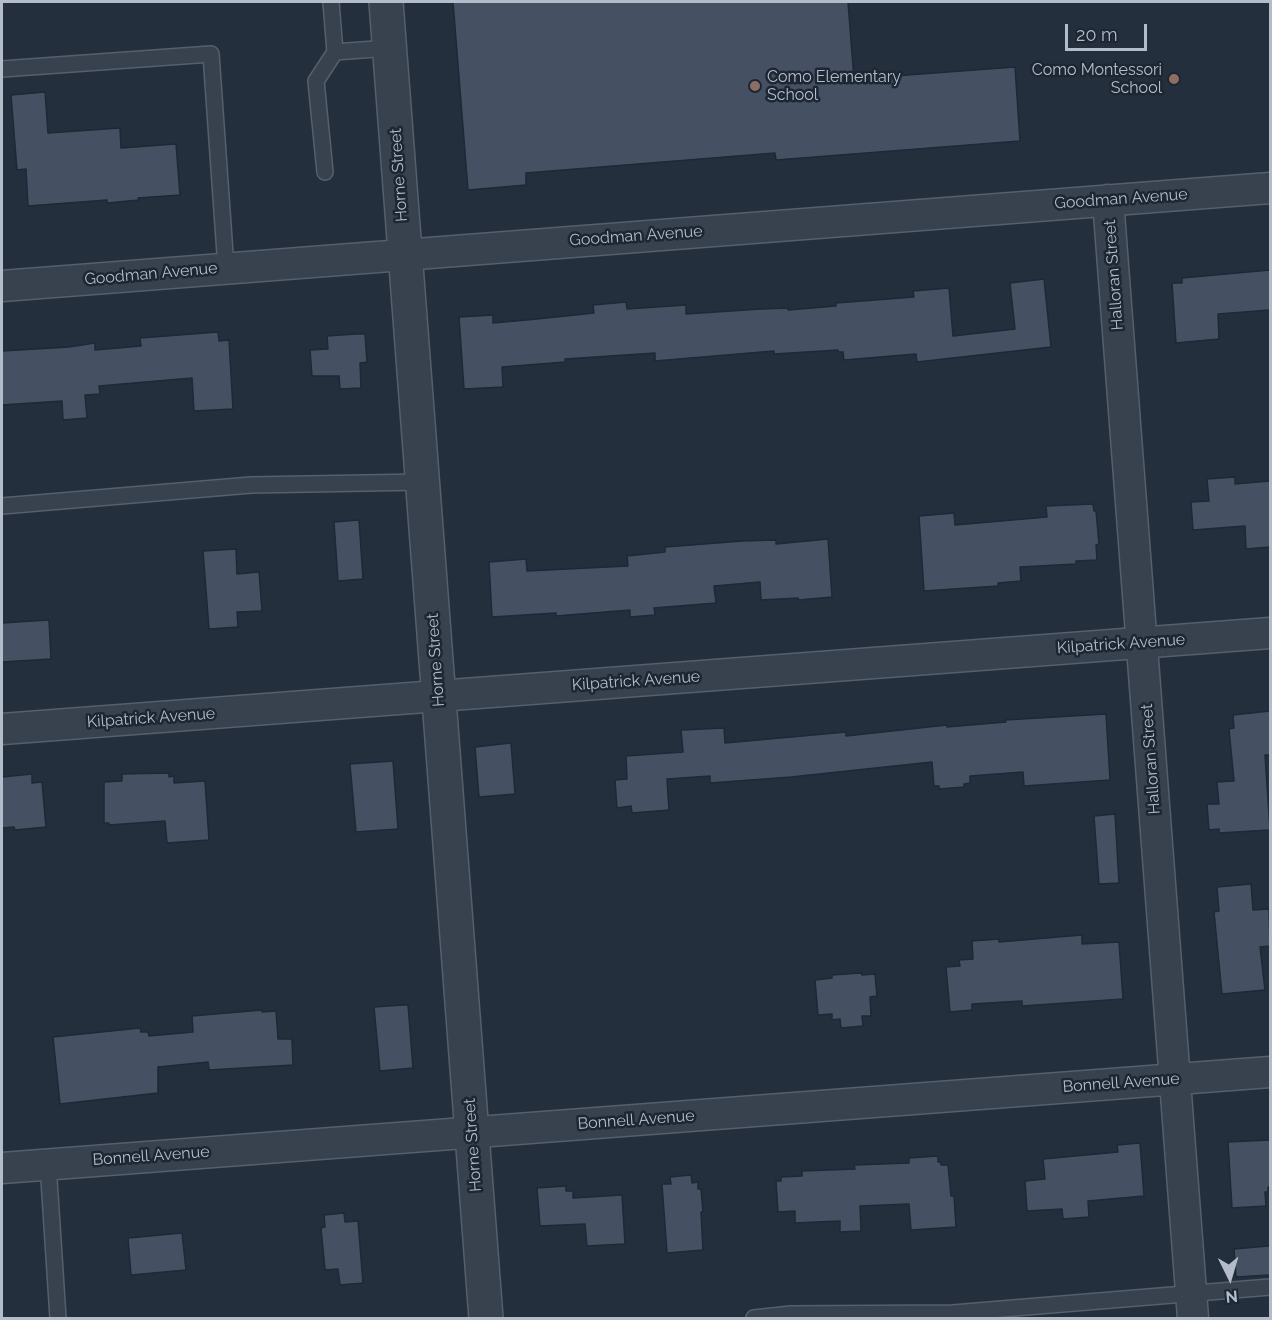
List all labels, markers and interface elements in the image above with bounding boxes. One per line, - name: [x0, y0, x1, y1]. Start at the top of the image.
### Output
- scale bar: [1068, 12, 1150, 50]
- text: 20 m: [1076, 24, 1118, 45]
- place label: Como Montessori School: [1032, 60, 1162, 98]
- place label: Como Elementary School: [767, 67, 901, 105]
- marker: Como Montessori School: [1167, 72, 1181, 86]
- marker: Como Elementary School: [748, 79, 762, 93]
- street label: Horne Street: [386, 127, 412, 223]
- street label: Goodman Avenue: [1054, 185, 1188, 213]
- street label: Halloran Street: [1101, 219, 1127, 331]
- street label: Goodman Avenue: [569, 222, 703, 250]
- street label: Goodman Avenue: [84, 259, 218, 289]
- street label: Horne Street: [423, 612, 449, 708]
- street label: Kilpatrick Avenue: [1056, 630, 1186, 658]
- street label: Kilpatrick Avenue: [571, 667, 701, 695]
- street label: Halloran Street: [1138, 703, 1164, 815]
- street label: Kilpatrick Avenue: [86, 704, 216, 732]
- street label: Bonnell Avenue: [1062, 1069, 1180, 1097]
- street label: Horne Street: [460, 1097, 486, 1193]
- street label: Bonnell Avenue: [577, 1106, 695, 1134]
- street label: Bonnell Avenue: [92, 1142, 210, 1170]
- north arrow: [1200, 1248, 1260, 1308]
- text: N: [1225, 1286, 1239, 1306]

